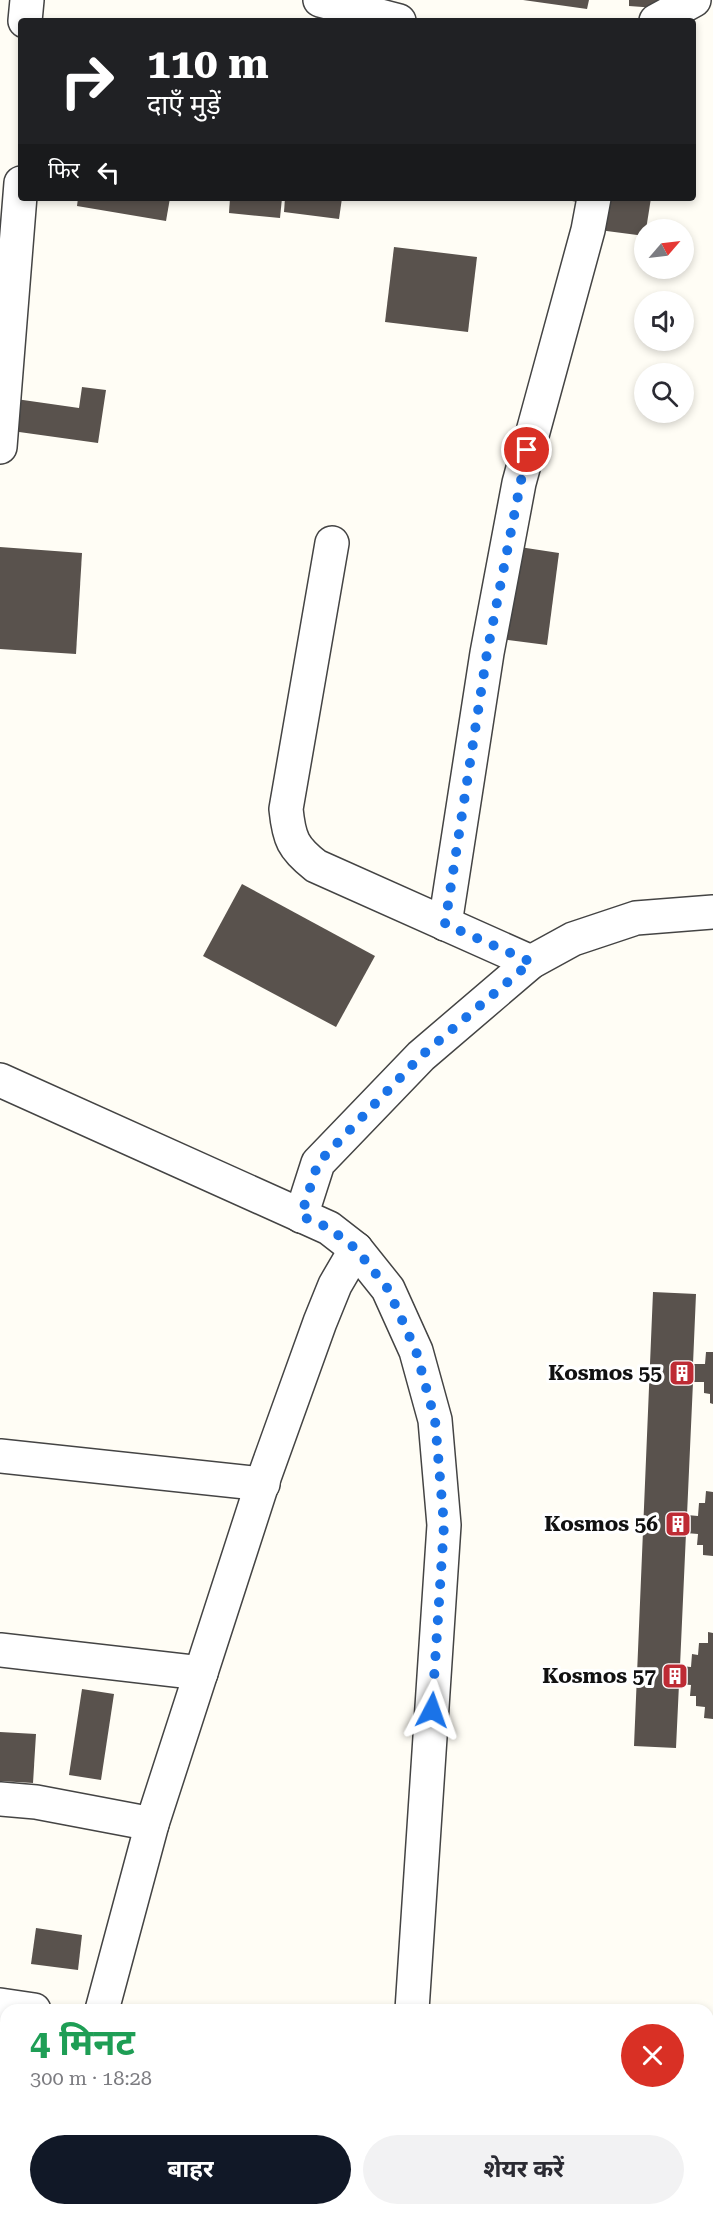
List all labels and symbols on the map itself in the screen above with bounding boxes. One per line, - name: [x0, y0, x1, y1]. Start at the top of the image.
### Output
- north arrow: [634, 219, 694, 279]
- pin: [501, 424, 552, 475]
- building icon: Kosmos 55: [667, 1358, 697, 1388]
- place label: Kosmos 55: [548, 1361, 662, 1385]
- building icon: Kosmos 56: [663, 1509, 693, 1539]
- place label: Kosmos 56: [544, 1512, 658, 1536]
- building icon: Kosmos 57: [660, 1661, 690, 1691]
- place label: Kosmos 57: [542, 1664, 656, 1688]
- position arrow: [400, 1678, 464, 1742]

